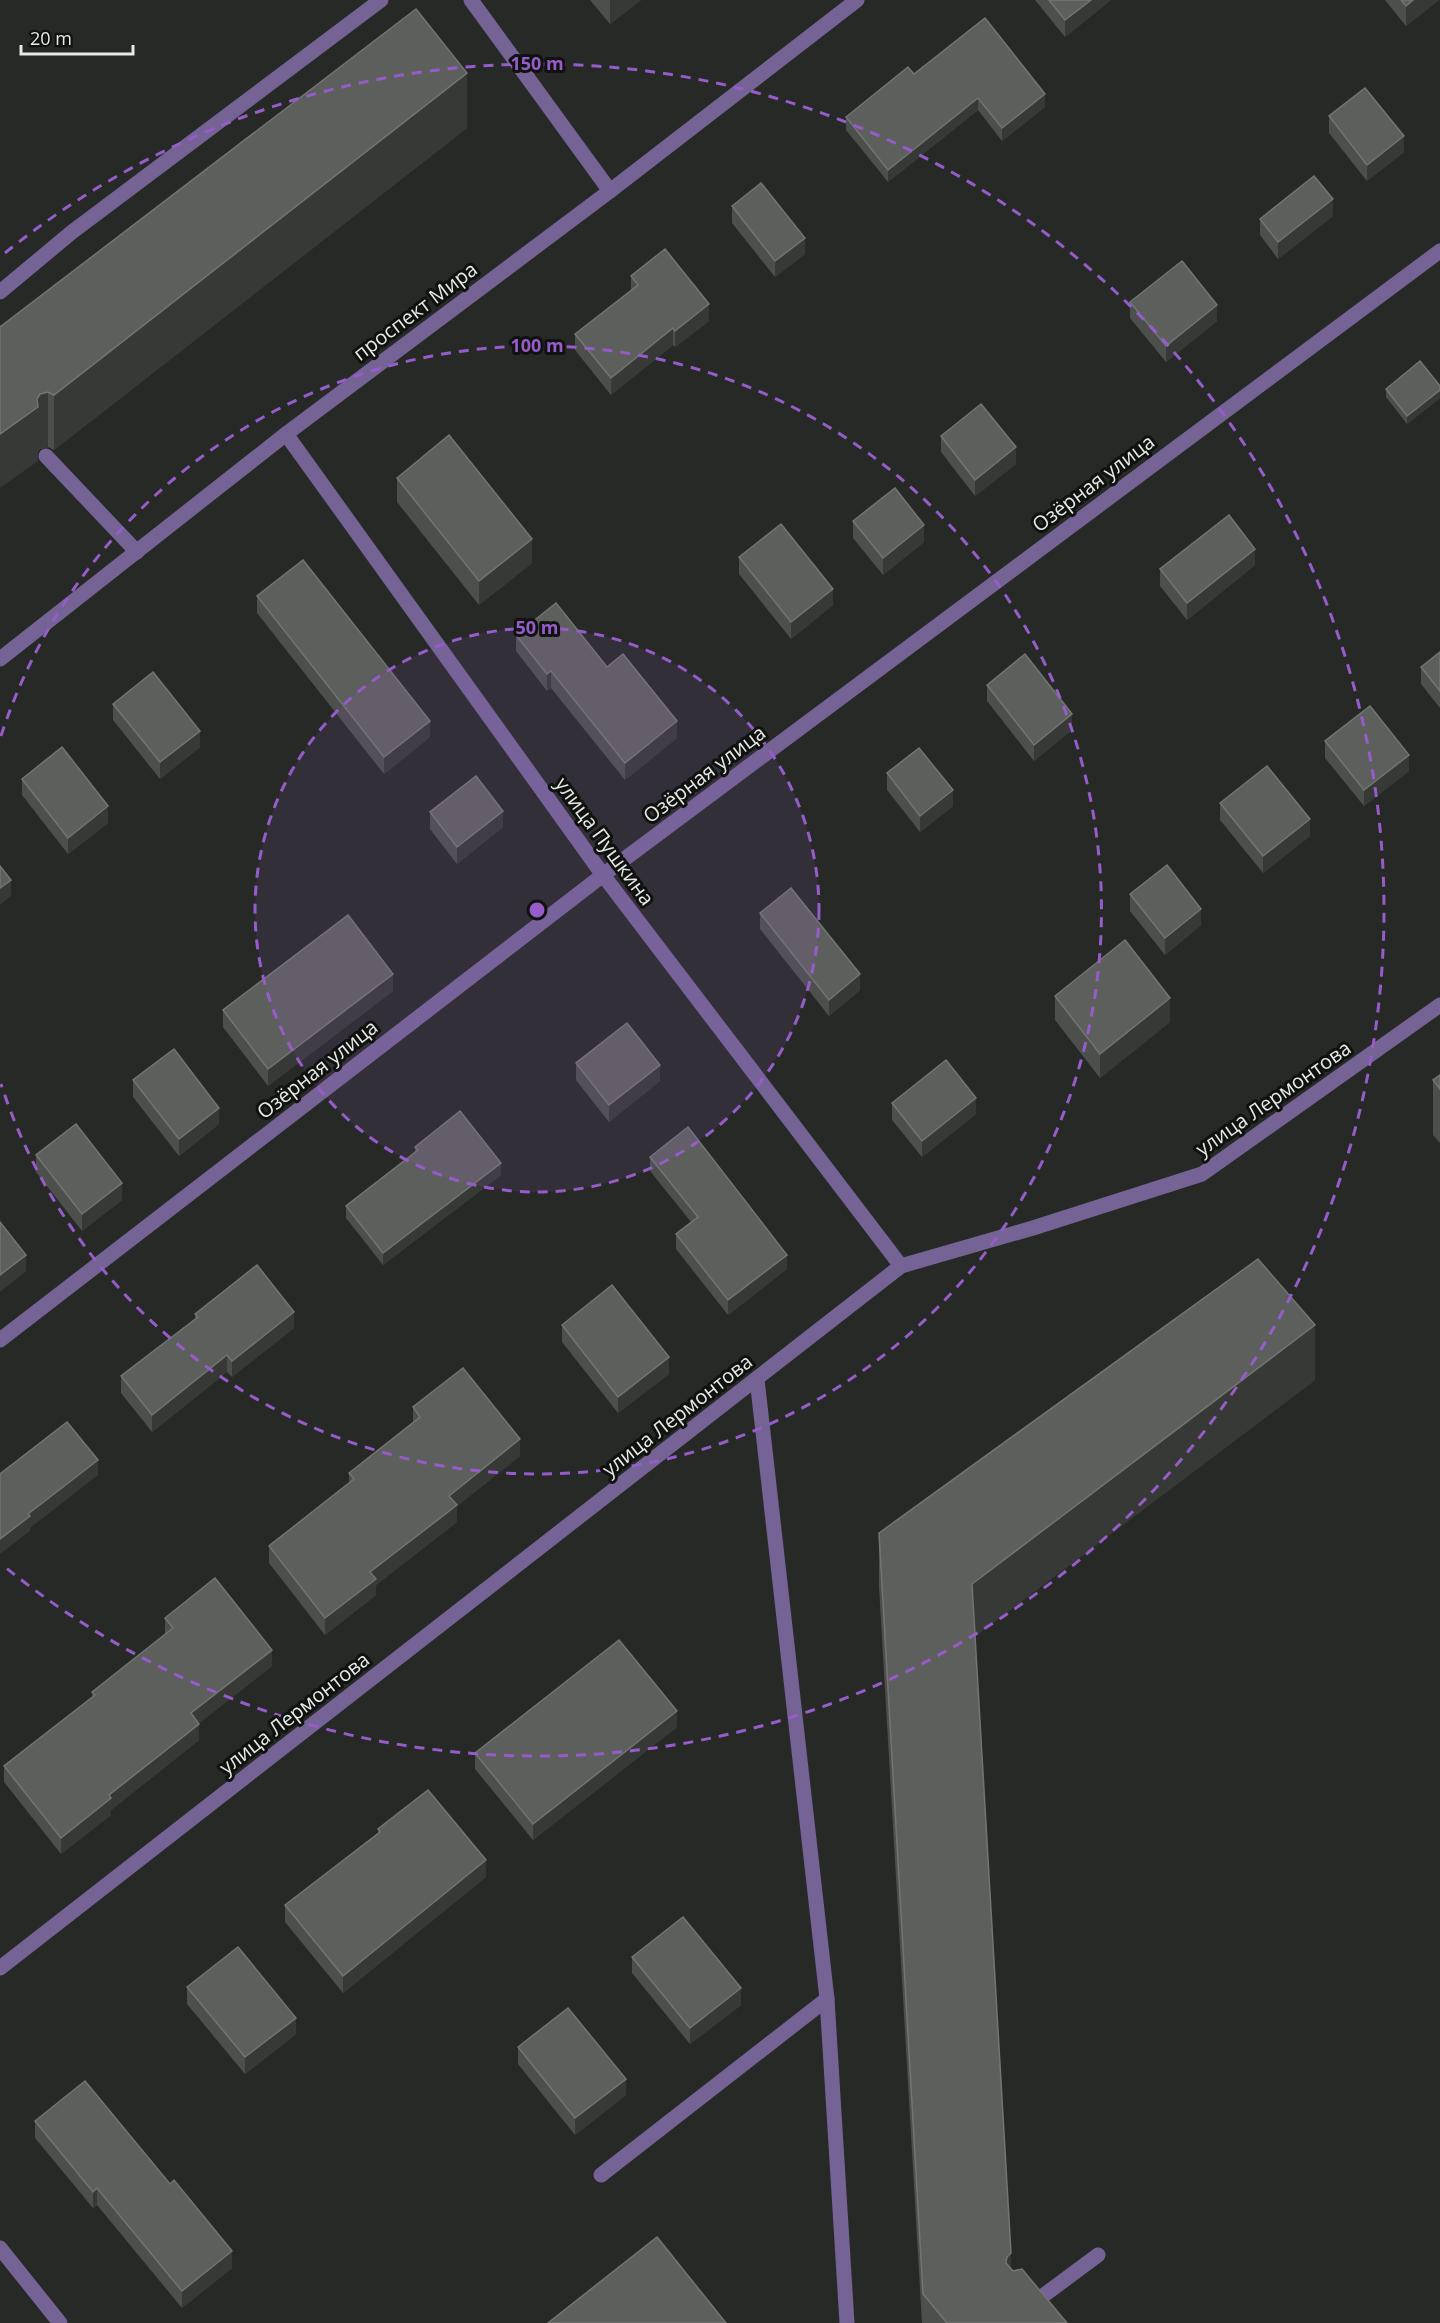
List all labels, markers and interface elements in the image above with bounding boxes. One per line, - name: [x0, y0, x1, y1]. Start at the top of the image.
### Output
- scale bar: [21, 18, 134, 56]
- text: 20 m: [30, 26, 72, 50]
- text: 150 m: [510, 51, 564, 75]
- street label: проспект Мира: [347, 255, 483, 367]
- text: 100 m: [510, 333, 564, 357]
- street label: Озёрная улица: [1026, 428, 1160, 538]
- text: 50 m: [516, 615, 558, 639]
- street label: Озёрная улица: [637, 719, 771, 829]
- street label: улица Пушкина: [549, 771, 661, 911]
- centre of rings: [527, 900, 547, 920]
- street label: Озёрная улица: [251, 1013, 383, 1125]
- street label: улица Лермонтова: [1190, 1034, 1356, 1162]
- street label: улица Лермонтова: [596, 1348, 758, 1482]
- street label: улица Лермонтова: [213, 1646, 375, 1780]

